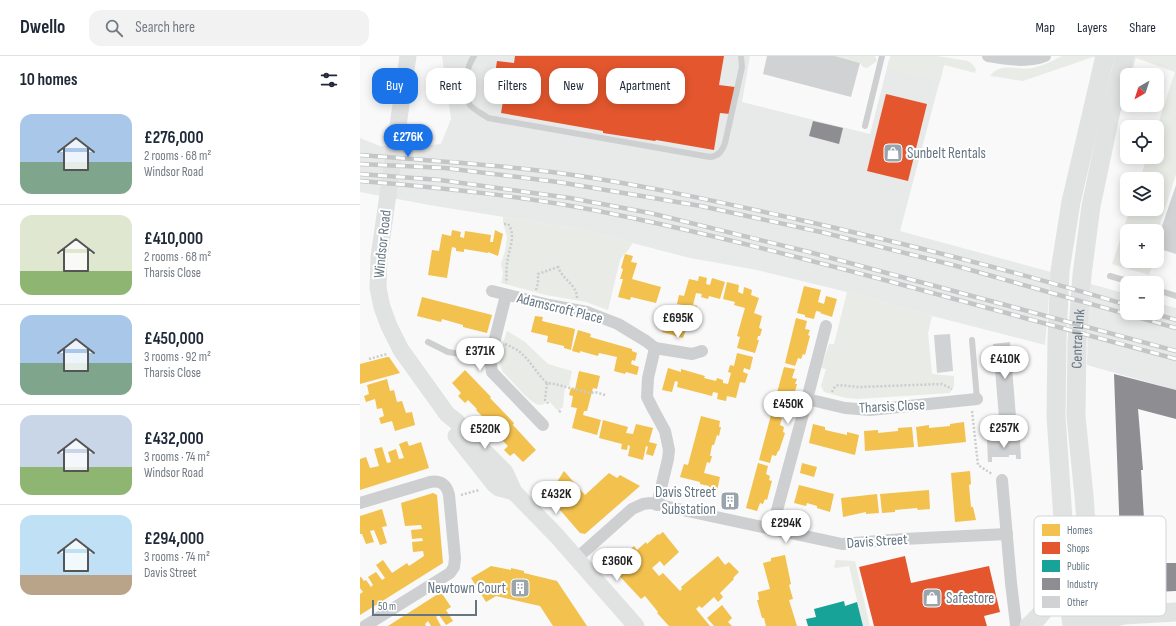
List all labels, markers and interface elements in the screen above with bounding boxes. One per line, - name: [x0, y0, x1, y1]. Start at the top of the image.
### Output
- search box: [89, 10, 369, 46]
- text: Dwello: [20, 16, 65, 39]
- icon: search: [103, 17, 125, 39]
- text: Search here: [135, 18, 195, 37]
- text: Map: [1035, 19, 1055, 36]
- text: Layers: [1077, 19, 1107, 36]
- text: Share: [1129, 19, 1156, 36]
- chip: Buy: [372, 68, 418, 104]
- chip: Rent: [426, 68, 476, 104]
- chip: Filters: [484, 68, 541, 104]
- chip: New: [549, 68, 598, 104]
- chip: Apartment: [606, 68, 685, 104]
- north arrow: [1120, 68, 1164, 112]
- map controls: [1120, 68, 1164, 320]
- icon: filters: [318, 69, 340, 91]
- text: 10 homes: [20, 70, 77, 90]
- button: locate: [1120, 120, 1164, 164]
- pin: £276K: [380, 124, 436, 158]
- text: £276,000: [144, 128, 204, 148]
- text: £276K: [393, 129, 423, 145]
- icon: home: [52, 130, 100, 178]
- shop icon: Sunbelt Rentals: [882, 142, 904, 164]
- place label: Sunbelt Rentals: [907, 144, 986, 163]
- text: 2 rooms · 68 m²: [144, 148, 211, 164]
- text: Windsor Road: [144, 164, 203, 180]
- button: layers: [1120, 172, 1164, 216]
- street label: Windsor Road: [369, 209, 396, 279]
- button: +: [1120, 224, 1164, 268]
- text: £410,000: [144, 229, 203, 249]
- icon: home: [52, 231, 100, 279]
- text: 2 rooms · 68 m²: [144, 249, 211, 265]
- text: Tharsis Close: [144, 265, 201, 281]
- button: −: [1120, 276, 1164, 320]
- street label: Adamscroft Place: [514, 288, 605, 328]
- pin: £695K: [650, 305, 706, 339]
- street label: Central Link: [1068, 308, 1089, 369]
- text: £695K: [662, 310, 694, 326]
- text: £450,000: [144, 329, 204, 349]
- icon: home: [52, 331, 100, 379]
- pin: £371K: [452, 338, 508, 372]
- text: £371K: [465, 343, 495, 359]
- pin: £410K: [977, 346, 1033, 380]
- text: 3 rooms · 92 m²: [144, 349, 211, 365]
- text: £410K: [990, 351, 1020, 367]
- text: Tharsis Close: [144, 365, 201, 381]
- pin: £450K: [760, 391, 816, 425]
- street label: Tharsis Close: [859, 395, 925, 418]
- text: £450K: [773, 396, 803, 412]
- pin: £257K: [976, 415, 1032, 449]
- pin: £520K: [457, 416, 513, 450]
- text: £257K: [989, 420, 1019, 436]
- text: £520K: [470, 421, 500, 437]
- text: £432,000: [144, 429, 204, 449]
- icon: home: [52, 431, 100, 479]
- text: 3 rooms · 74 m²: [144, 449, 210, 465]
- text: Windsor Road: [144, 465, 203, 481]
- pin: £432K: [528, 481, 584, 515]
- place label: Davis Street Substation: [655, 483, 716, 519]
- text: £432K: [541, 486, 571, 502]
- building icon: Davis Street Substation: [719, 490, 741, 512]
- pin: £294K: [758, 510, 814, 544]
- text: £294K: [771, 515, 801, 531]
- legend: [1034, 516, 1166, 616]
- text: Homes: [1067, 524, 1093, 537]
- text: £294,000: [144, 529, 204, 549]
- street label: Davis Street: [846, 530, 909, 553]
- icon: home: [52, 531, 100, 579]
- text: Shops: [1067, 542, 1090, 555]
- pin: £360K: [589, 548, 645, 582]
- text: 3 rooms · 74 m²: [144, 549, 210, 565]
- text: £360K: [601, 553, 633, 569]
- text: Public: [1067, 560, 1090, 573]
- text: Davis Street: [144, 565, 197, 581]
- building icon: Newtown Court: [509, 577, 531, 599]
- text: Industry: [1067, 578, 1099, 591]
- place label: Newtown Court: [427, 579, 506, 598]
- shop icon: Safestore: [921, 587, 943, 609]
- place label: Safestore: [946, 589, 994, 608]
- text: Other: [1067, 596, 1088, 609]
- scale bar: [372, 598, 477, 617]
- text: 50 m: [378, 600, 396, 613]

